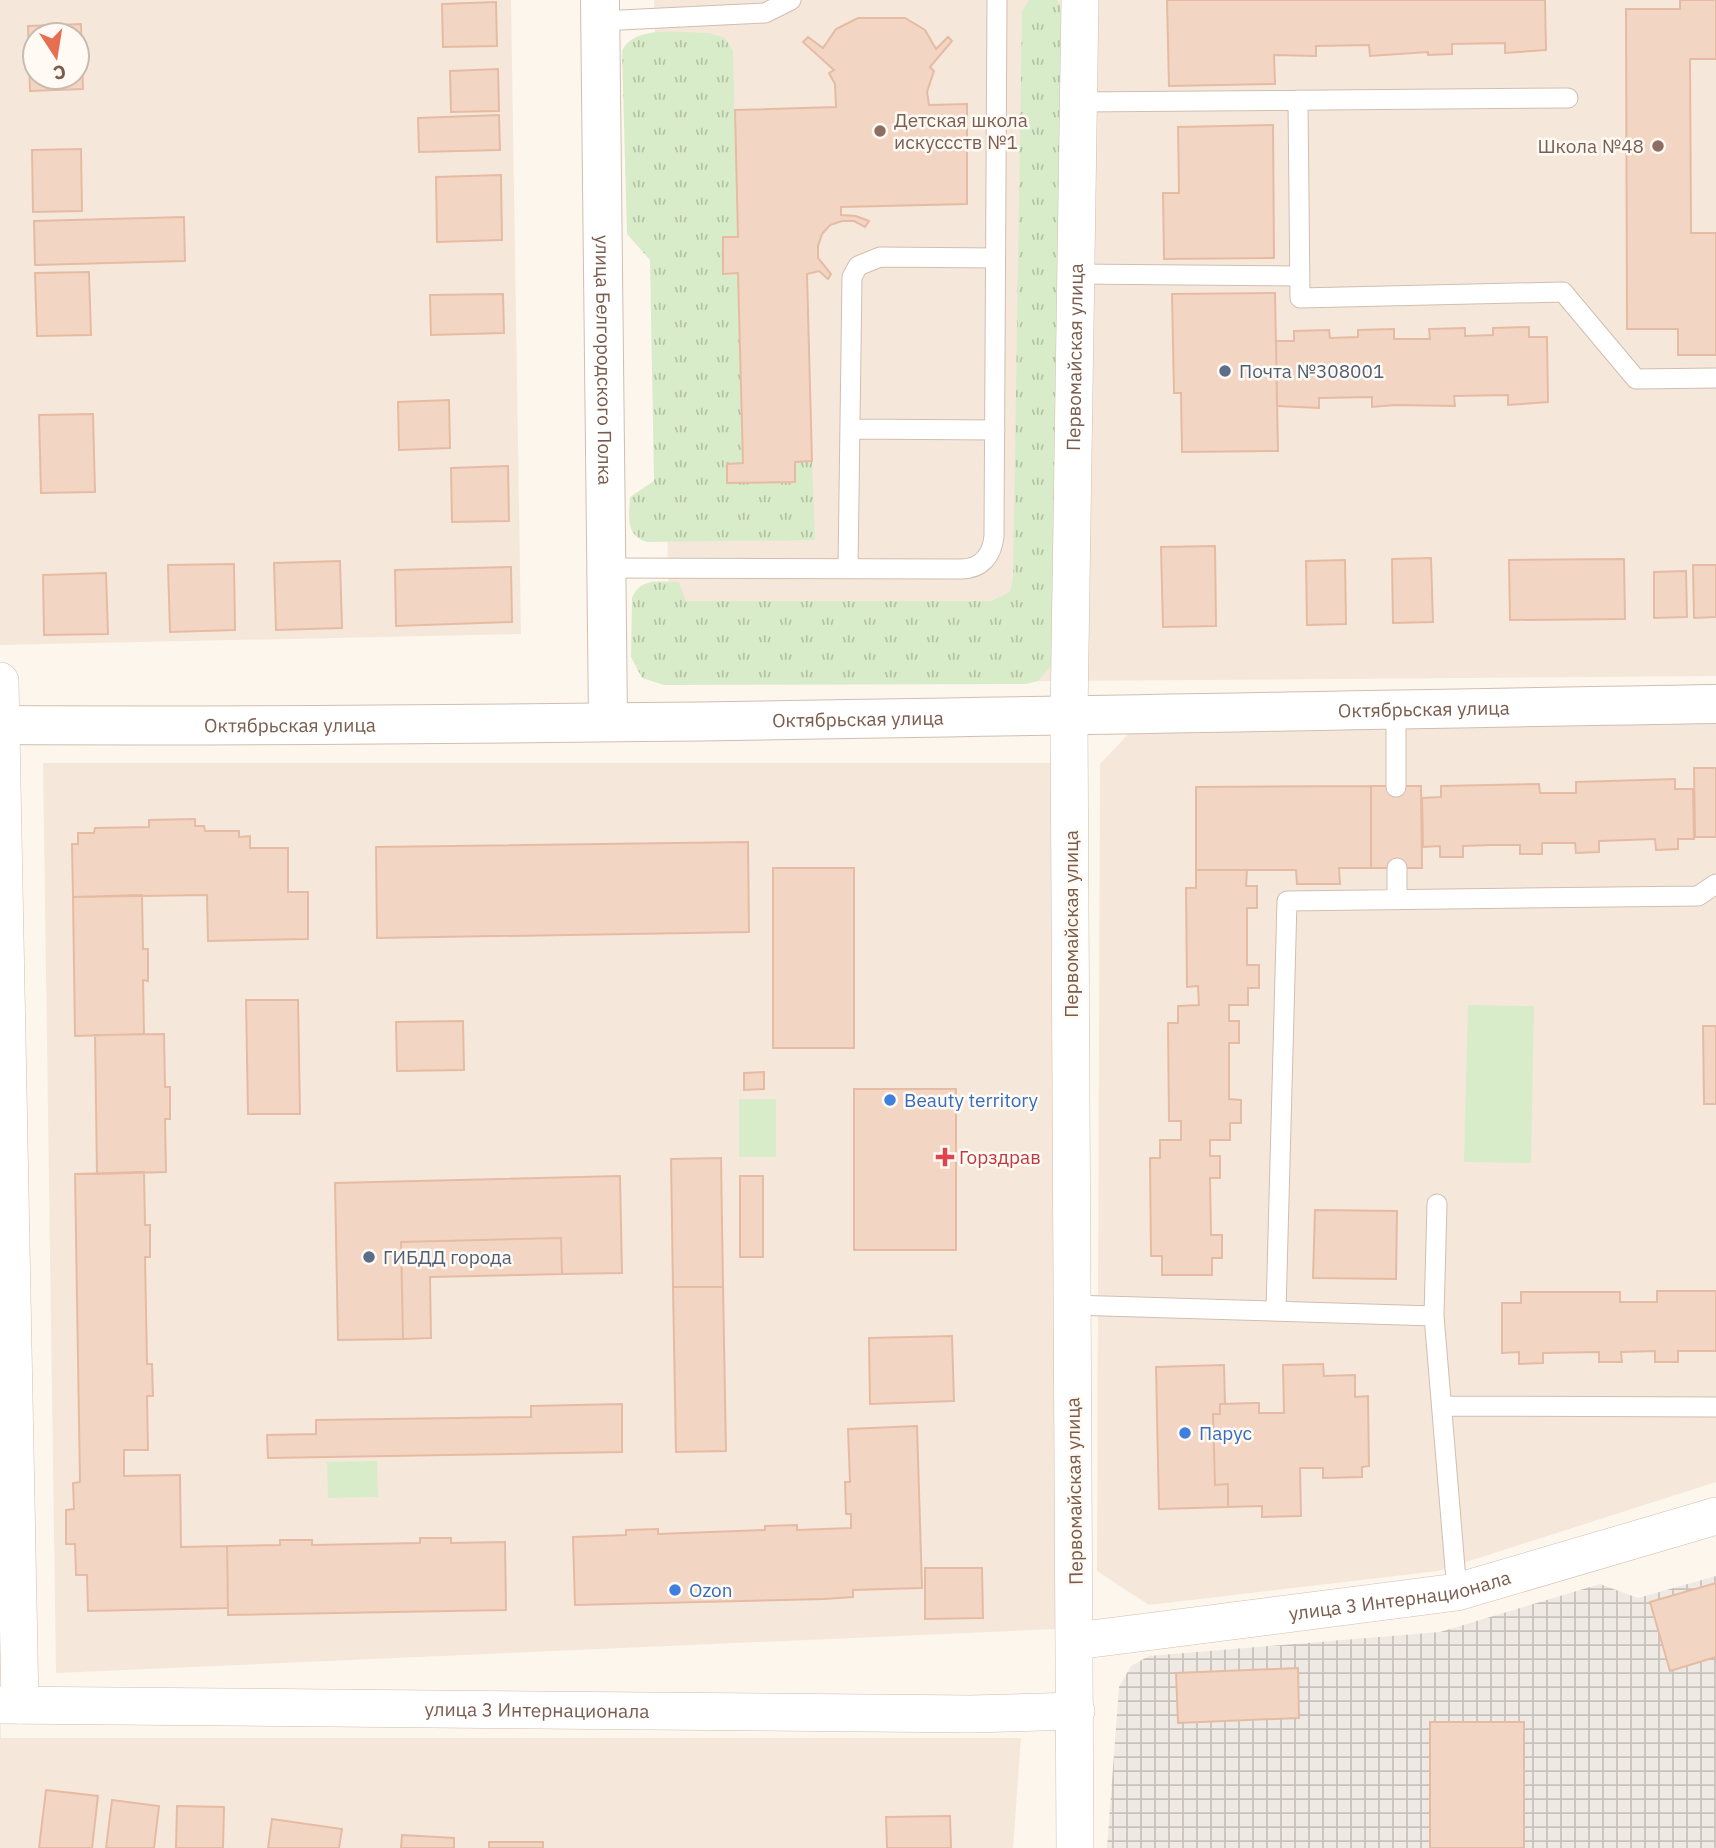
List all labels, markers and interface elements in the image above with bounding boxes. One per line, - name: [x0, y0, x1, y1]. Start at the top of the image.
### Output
- north arrow: [21, 21, 91, 91]
- text: С: [51, 60, 68, 86]
- place label: Детская школа искуссств №1: [894, 108, 1028, 154]
- marker: Детская школа искуссств №1: [872, 123, 888, 139]
- place label: Школа №48: [1537, 134, 1644, 158]
- marker: Школа №48: [1650, 138, 1666, 154]
- street label: улица Белгородского Полка: [591, 235, 617, 485]
- street label: Первомайская улица: [1061, 263, 1088, 451]
- place label: Почта №308001: [1239, 359, 1384, 383]
- marker: Почта №308001: [1217, 363, 1233, 379]
- street label: Октябрьская улица: [1338, 695, 1510, 723]
- street label: Октябрьская улица: [772, 706, 944, 732]
- street label: Октябрьская улица: [204, 713, 376, 737]
- street label: Первомайская улица: [1059, 830, 1083, 1018]
- place label: Beauty territory: [904, 1088, 1039, 1112]
- marker: Beauty territory: [882, 1092, 898, 1108]
- place label: Горздрав: [959, 1145, 1041, 1169]
- marker: Горздрав: [937, 1149, 953, 1165]
- place label: ГИБДД города: [383, 1245, 512, 1269]
- marker: ГИБДД города: [361, 1249, 377, 1265]
- street label: Первомайская улица: [1060, 1397, 1088, 1585]
- place label: Парус: [1199, 1421, 1252, 1445]
- marker: Парус: [1177, 1425, 1193, 1441]
- street label: улица 3 Интернационала: [1287, 1565, 1513, 1626]
- place label: Ozon: [689, 1578, 733, 1602]
- marker: Ozon: [667, 1582, 683, 1598]
- street label: улица 3 Интернационала: [424, 1697, 650, 1723]

